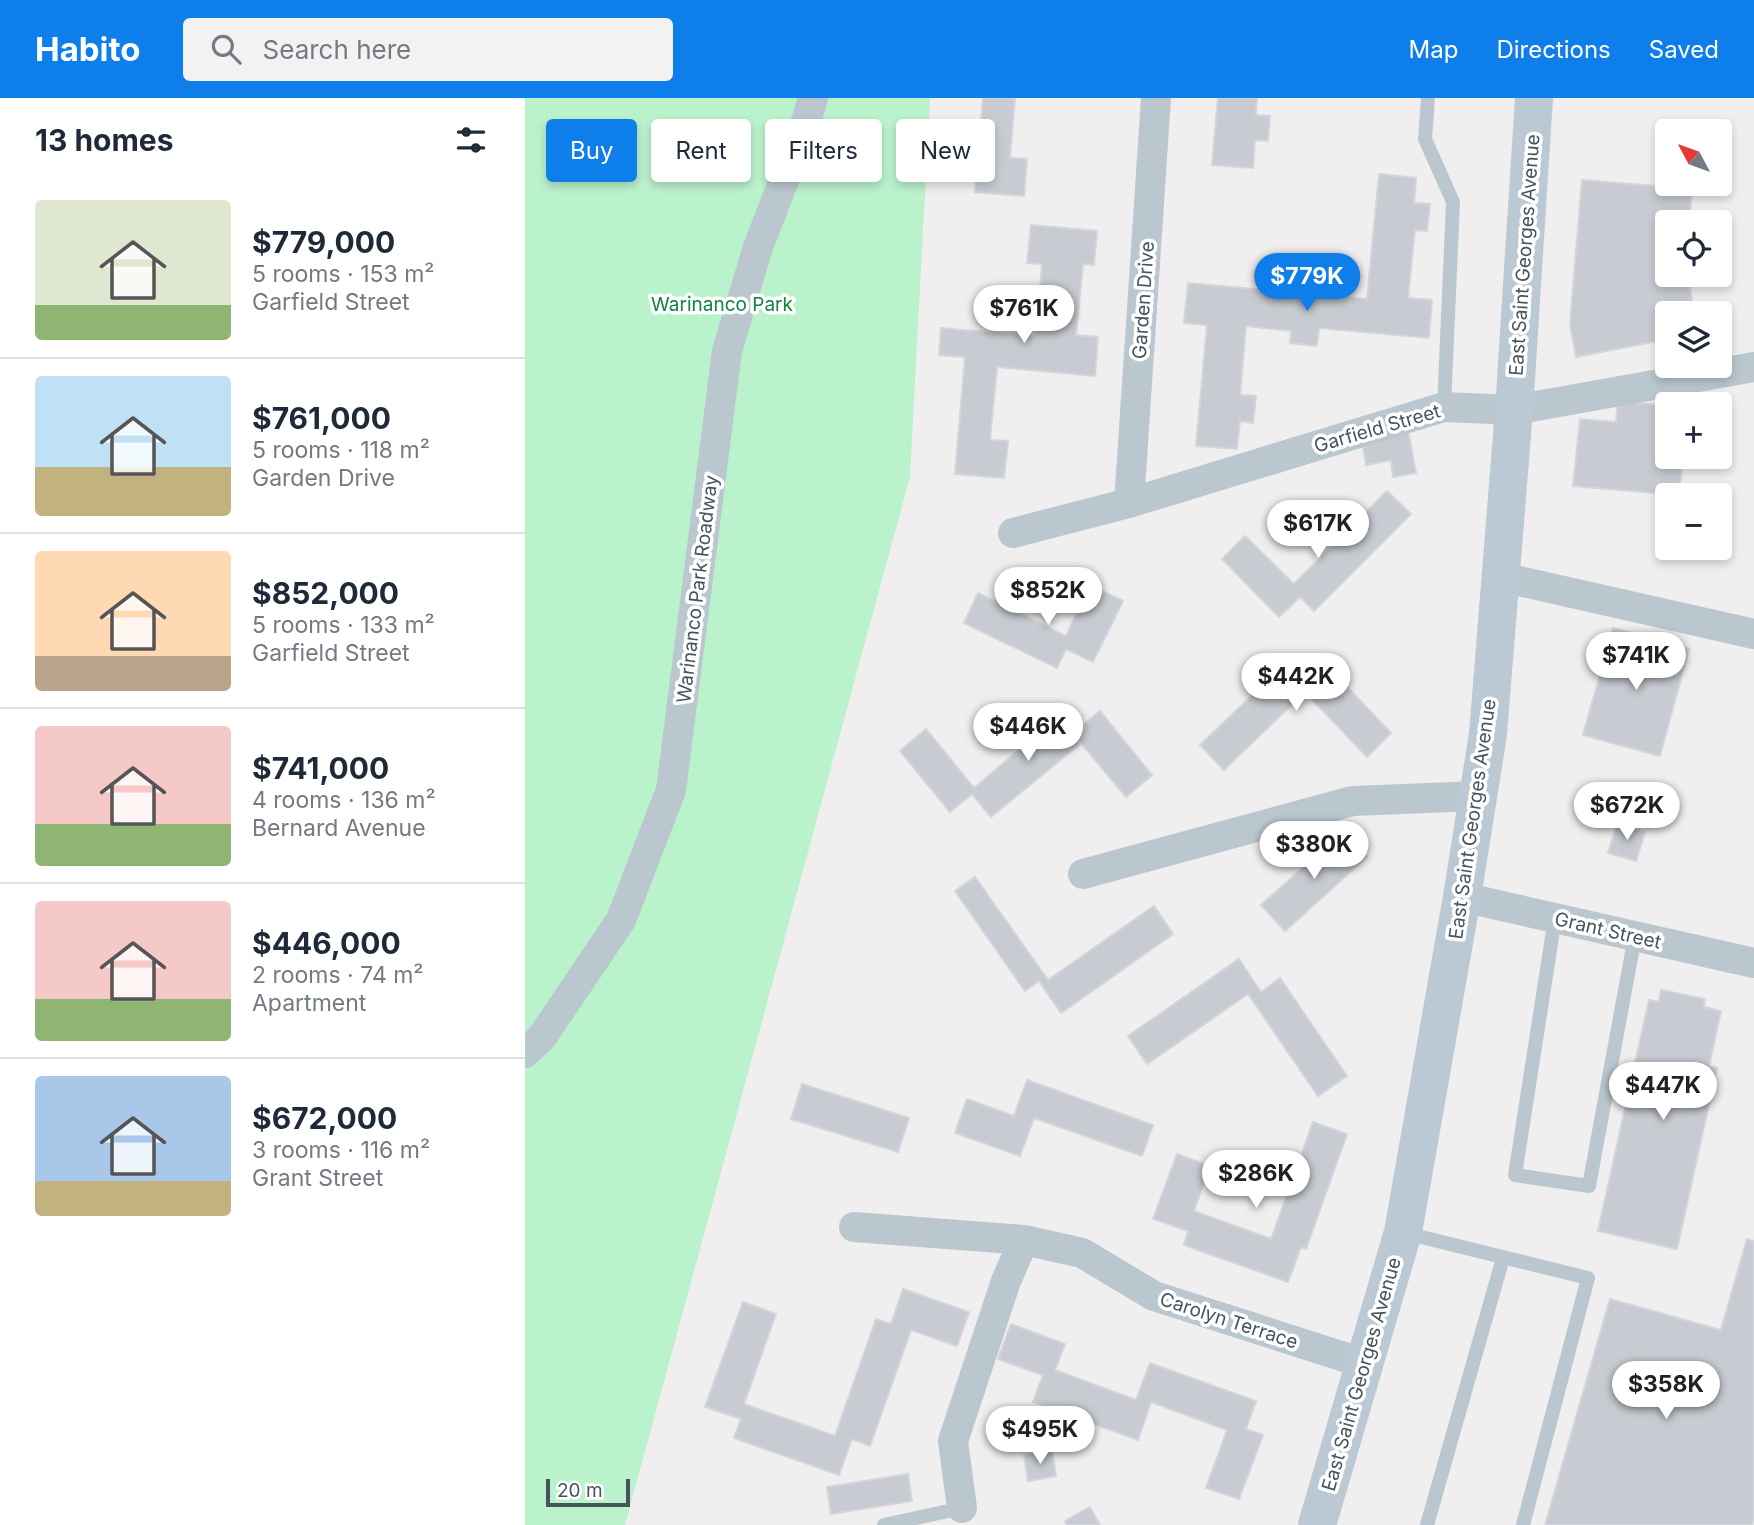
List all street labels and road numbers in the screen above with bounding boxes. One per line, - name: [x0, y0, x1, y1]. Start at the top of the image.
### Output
- street label: East Saint Georges Avenue: [1505, 133, 1544, 377]
- street label: Garden Drive: [1128, 240, 1159, 360]
- street label: Garfield Street: [1311, 399, 1443, 457]
- street label: Warinanco Park Roadway: [672, 473, 723, 704]
- street label: East Saint Georges Avenue: [1444, 698, 1501, 941]
- street label: Grant Street: [1552, 907, 1663, 954]
- street label: East Saint Georges Avenue: [1317, 1255, 1406, 1494]
- street label: Carolyn Terrace: [1157, 1287, 1301, 1354]

